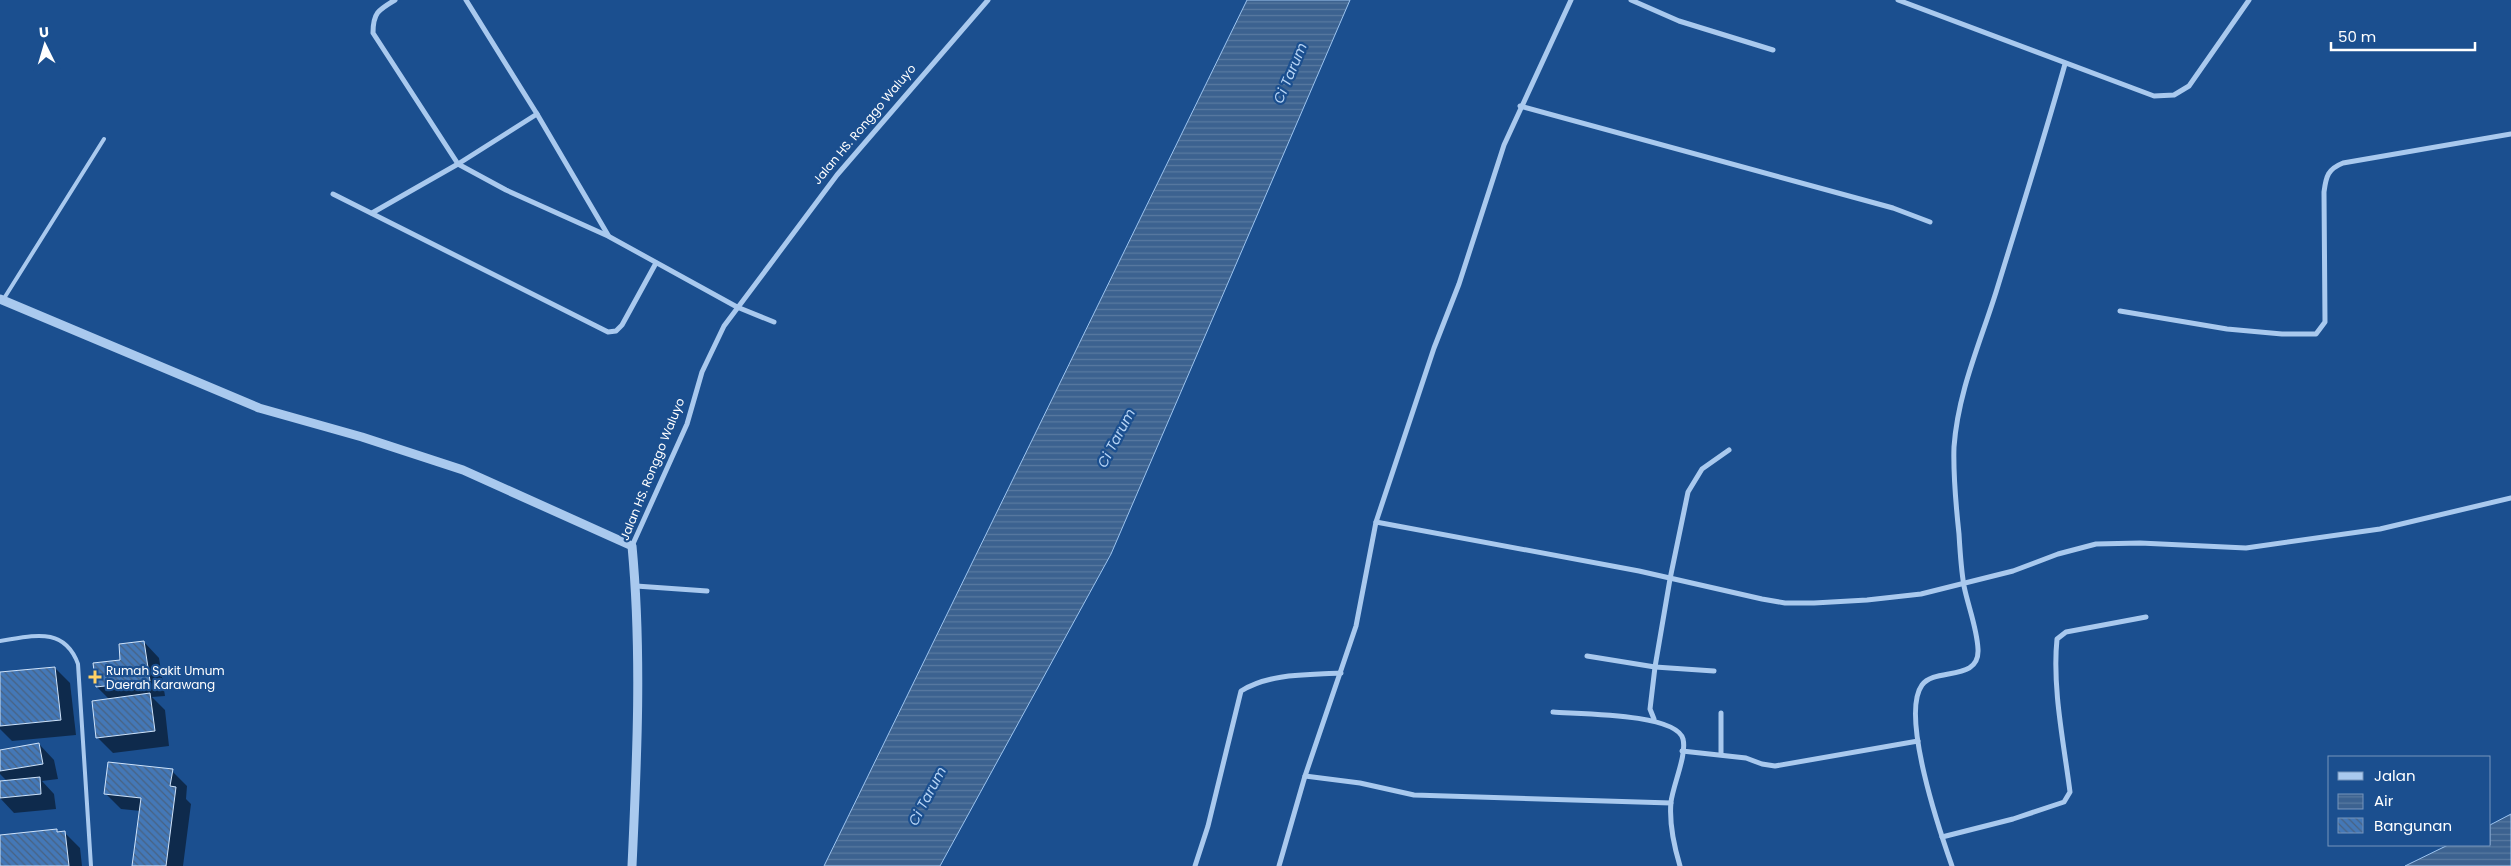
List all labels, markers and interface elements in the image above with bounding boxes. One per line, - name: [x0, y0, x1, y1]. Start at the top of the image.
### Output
- north arrow: [20, 20, 70, 70]
- scale bar: [2331, 20, 2475, 52]
- text: U: [38, 22, 50, 42]
- text: 50 m: [2338, 26, 2376, 47]
- water label: Ci Tarum: [1268, 40, 1312, 106]
- street label: Jalan HS. Ronggo Waluyo: [809, 60, 920, 188]
- street label: Jalan HS. Ronggo Waluyo: [616, 395, 688, 543]
- water label: Ci Tarum: [1092, 405, 1140, 471]
- place label: Rumah Sakit Umum Daerah Karawang: [106, 662, 225, 693]
- marker: Rumah Sakit Umum Daerah Karawang: [88, 670, 102, 684]
- legend: [2328, 756, 2491, 846]
- water label: Ci Tarum: [903, 763, 951, 829]
- text: Jalan: [2374, 765, 2416, 786]
- text: Air: [2374, 790, 2394, 811]
- text: Bangunan: [2374, 815, 2452, 836]

